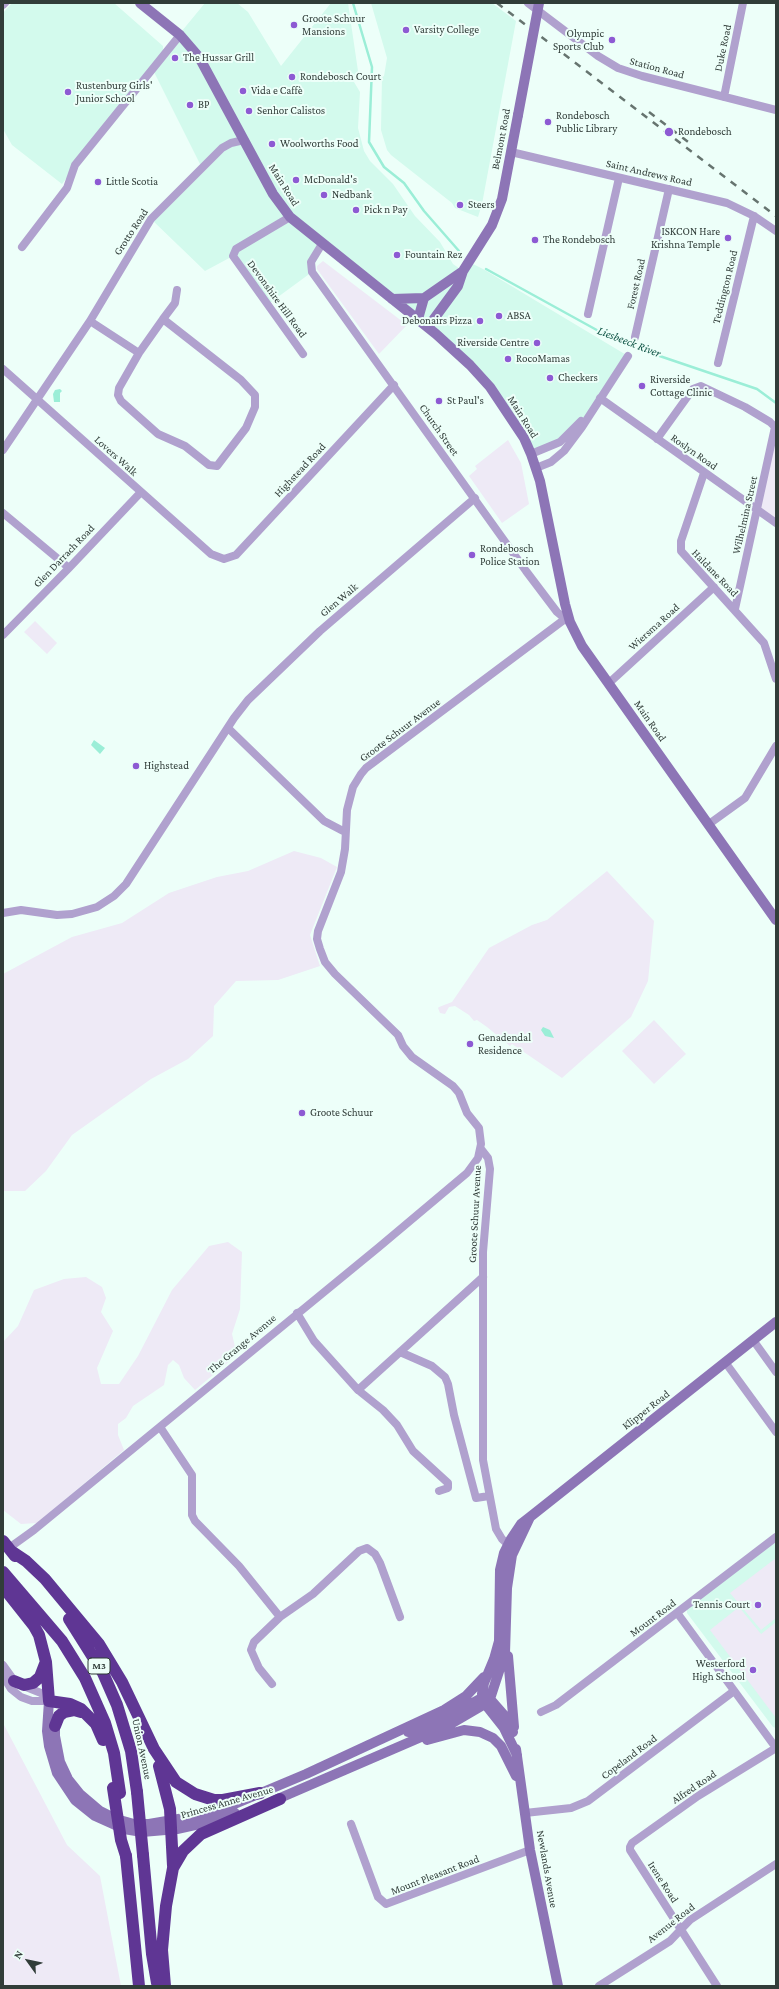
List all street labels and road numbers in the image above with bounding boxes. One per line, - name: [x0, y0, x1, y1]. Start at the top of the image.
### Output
- street label: Duke Road: [712, 23, 734, 73]
- street label: Station Road: [628, 54, 686, 82]
- street label: Belmont Road: [489, 107, 513, 171]
- street label: Saint Andrews Road: [605, 157, 693, 189]
- street label: Main Road: [266, 161, 302, 209]
- street label: Grotto Road: [111, 206, 151, 258]
- street label: Teddington Road: [709, 249, 741, 325]
- street label: Forest Road: [624, 257, 648, 311]
- street label: Devonshire Hill Road: [245, 258, 309, 340]
- street label: Main Road: [505, 393, 541, 441]
- street label: Church Street: [416, 402, 462, 458]
- street label: Roslyn Road: [668, 431, 720, 473]
- street label: Lovers Walk: [92, 433, 140, 479]
- street label: Highstead Road: [272, 440, 328, 500]
- street label: Wilhelmina Street: [730, 475, 760, 555]
- street label: Glen Darrach Road: [31, 522, 97, 590]
- street label: Haldane Road: [689, 546, 741, 600]
- street label: Glen Walk: [317, 580, 361, 620]
- street label: Wiersma Road: [626, 601, 682, 653]
- street label: Groote Schuur Avenue: [357, 695, 443, 765]
- street label: Main Road: [631, 698, 669, 744]
- street label: Groote Schuur Avenue: [466, 1165, 484, 1263]
- street label: The Grange Avenue: [205, 1312, 279, 1376]
- street label: Klipper Road: [620, 1387, 672, 1433]
- street label: Mount Road: [627, 1596, 679, 1640]
- road number: M3: [88, 1658, 110, 1674]
- street label: Union Avenue: [129, 1717, 155, 1781]
- street label: Copeland Road: [598, 1732, 660, 1782]
- street label: Alfred Road: [669, 1767, 719, 1807]
- street label: Princess Anne Avenue: [179, 1782, 275, 1822]
- street label: Newlands Avenue: [534, 1829, 560, 1909]
- street label: Mount Pleasant Road: [389, 1852, 481, 1898]
- street label: Irene Road: [645, 1859, 681, 1905]
- street label: Avenue Road: [645, 1900, 697, 1946]

